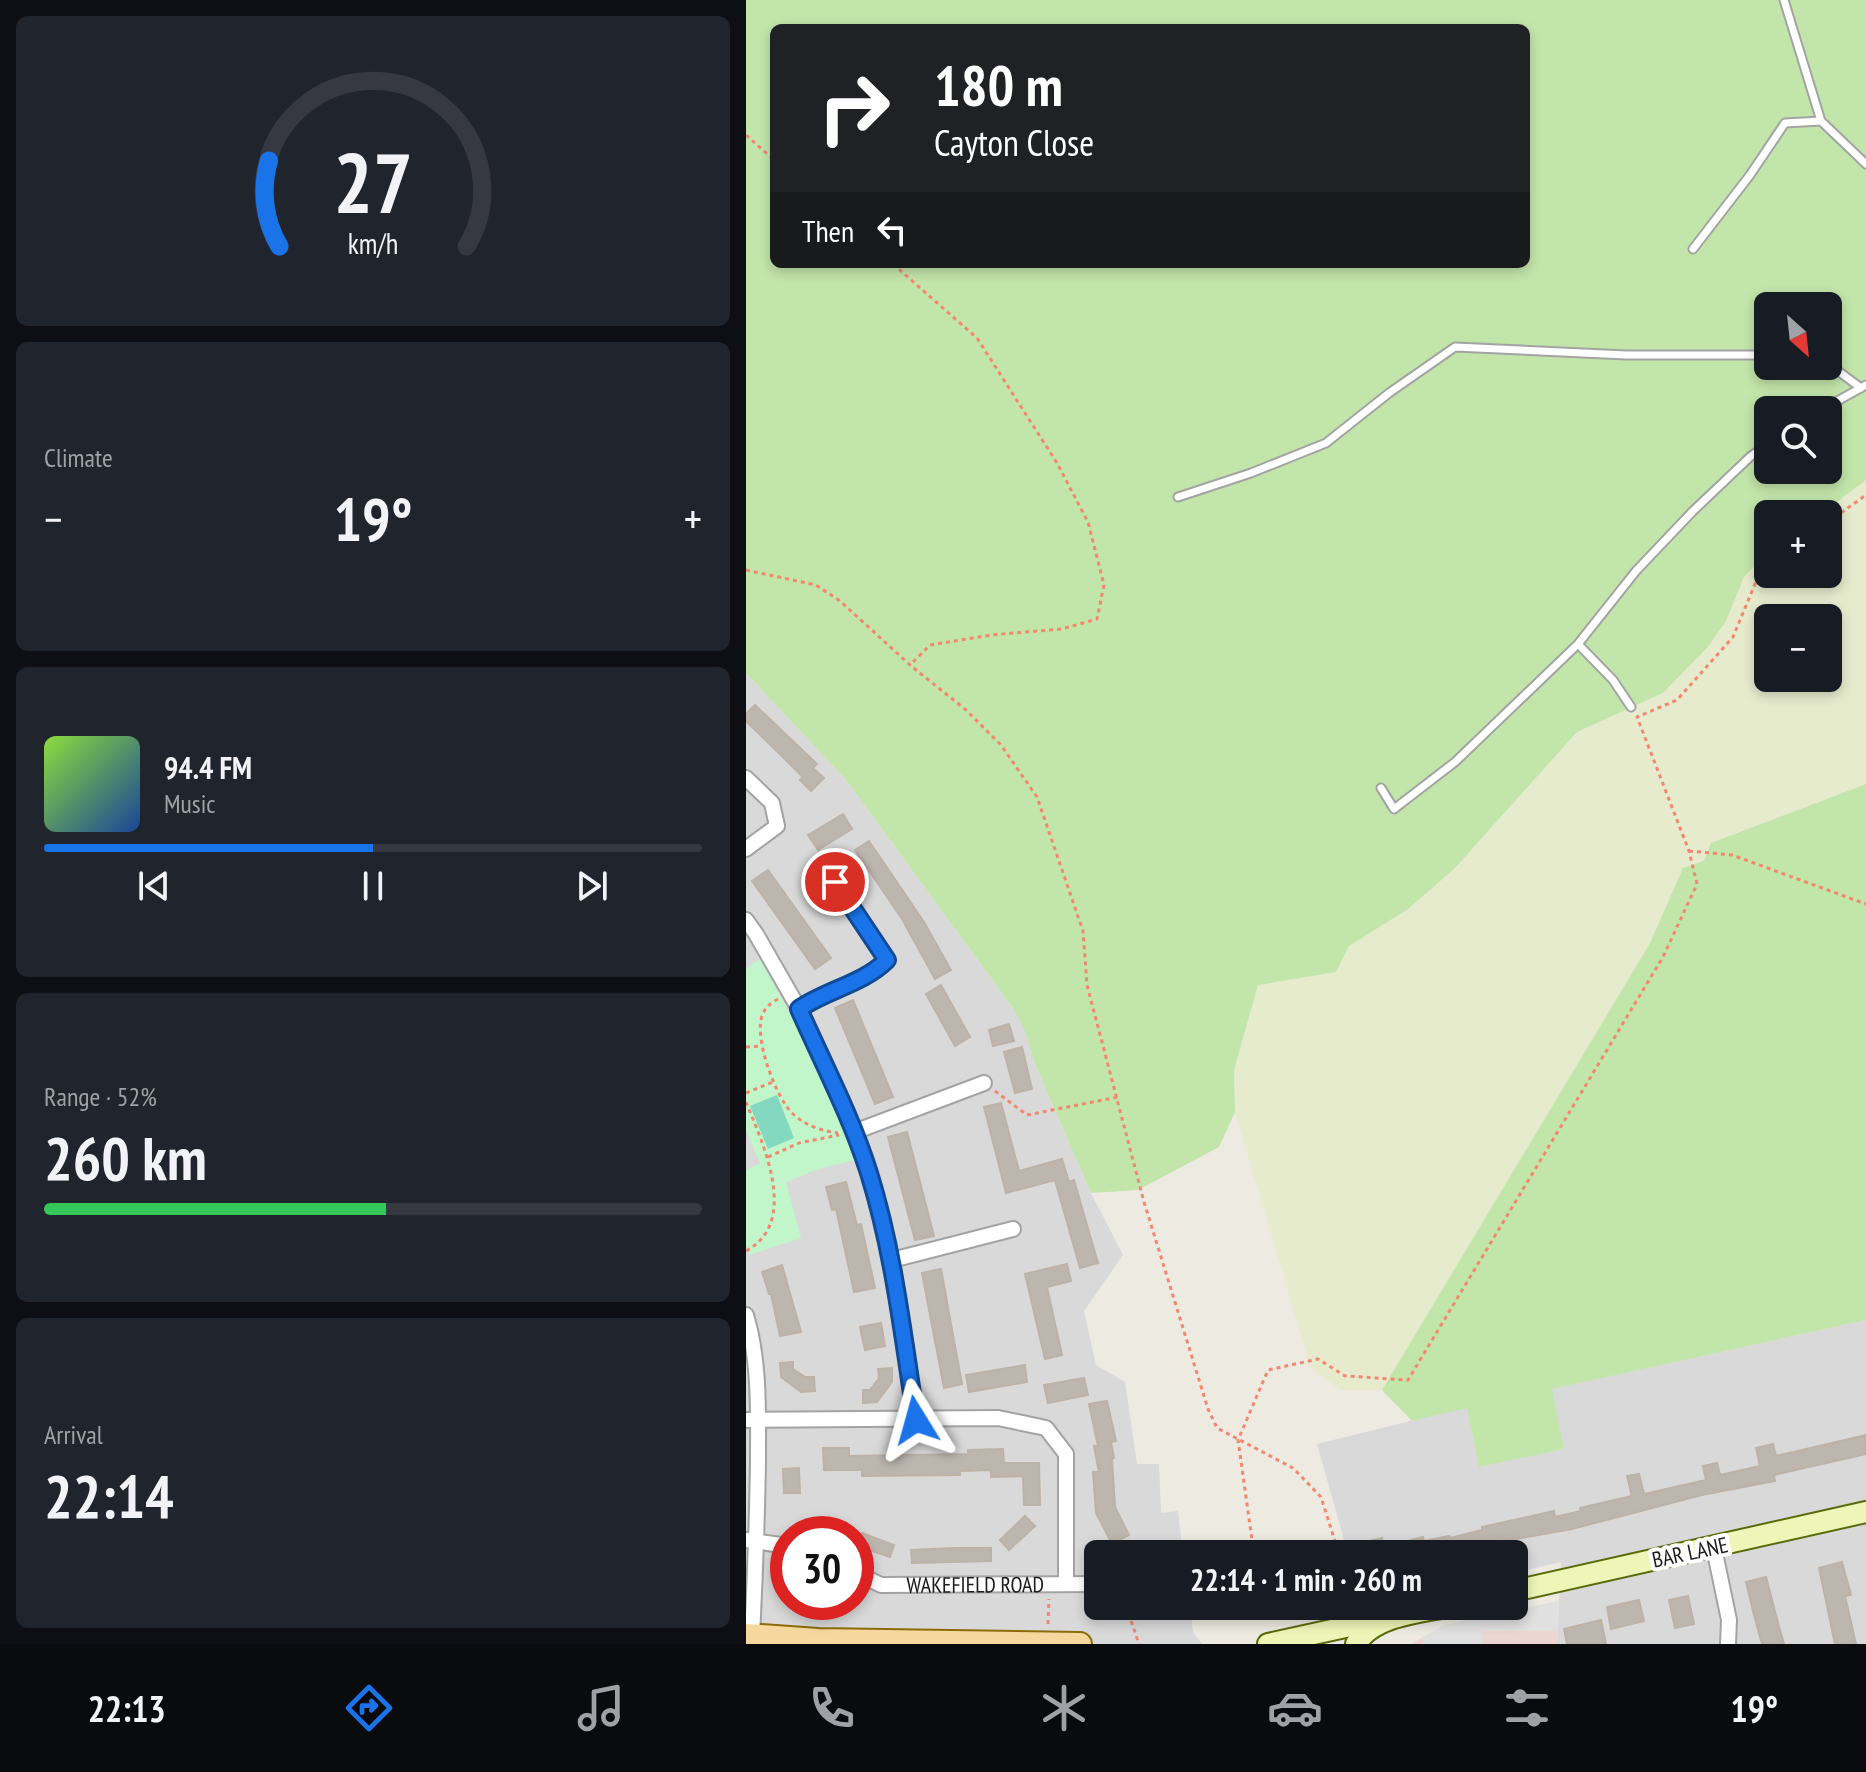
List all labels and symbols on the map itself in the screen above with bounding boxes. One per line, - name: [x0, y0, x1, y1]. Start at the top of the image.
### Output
- north arrow: [1754, 292, 1842, 380]
- pin: [801, 848, 869, 916]
- position arrow: [874, 1378, 958, 1462]
- speed limit sign: 30: [770, 1516, 874, 1620]
- street label: BAR LANE: [1649, 1530, 1731, 1574]
- street label: WAKEFIELD ROAD: [906, 1570, 1044, 1599]

